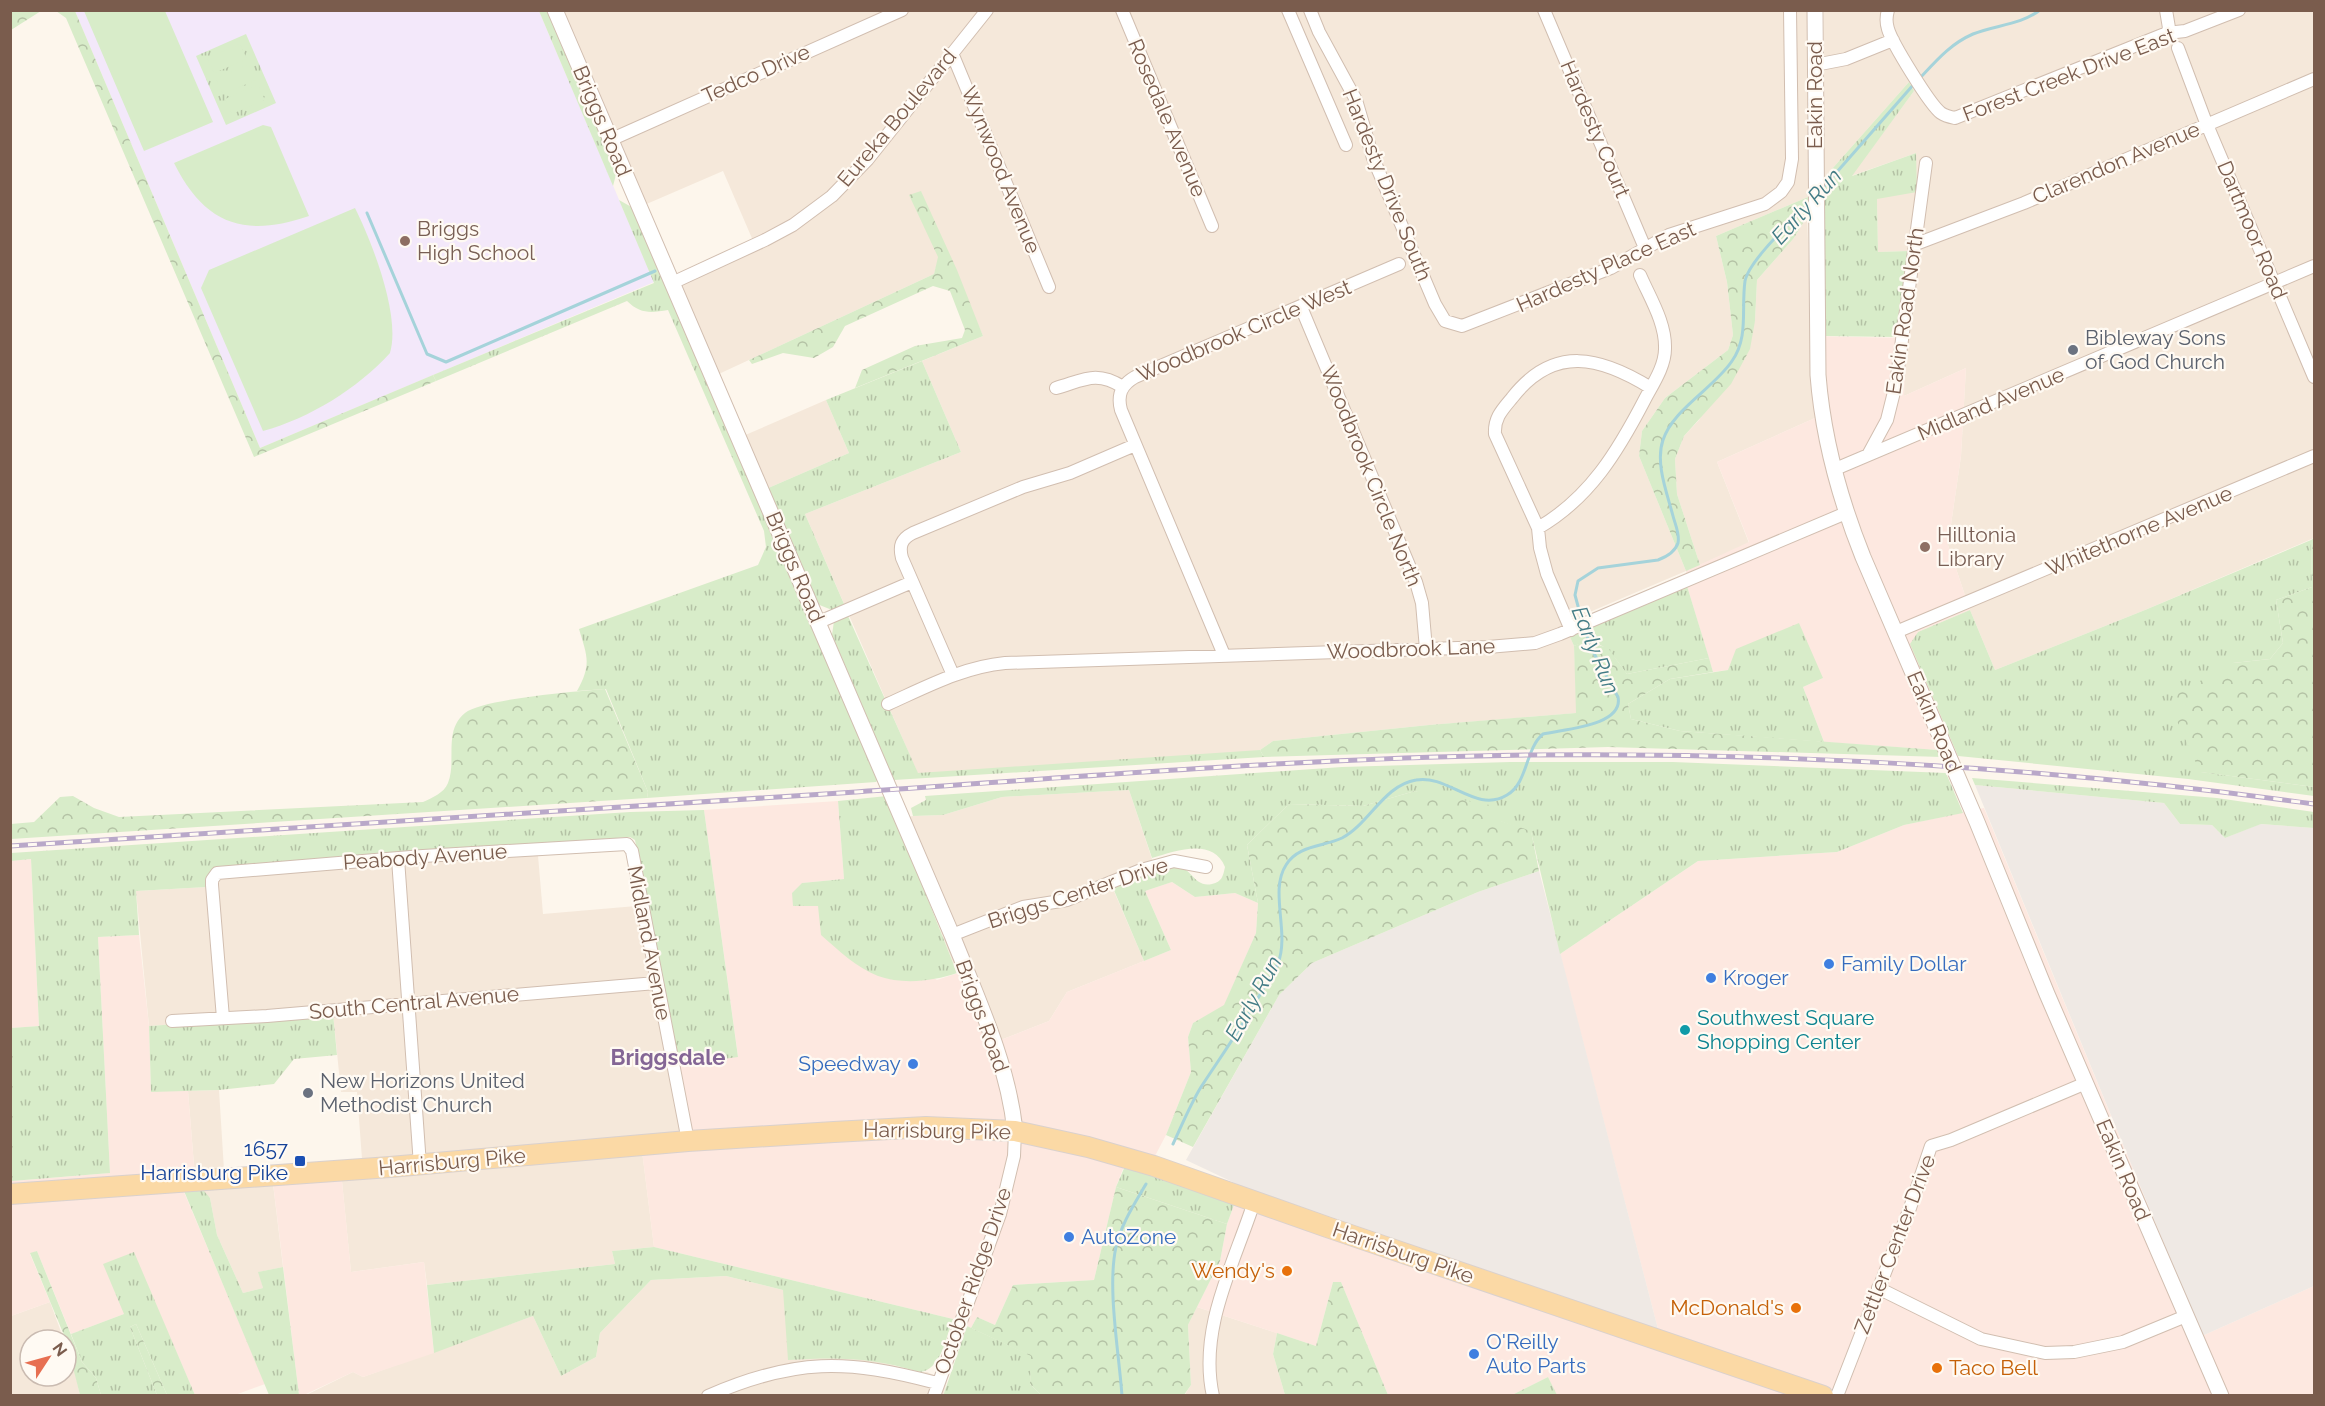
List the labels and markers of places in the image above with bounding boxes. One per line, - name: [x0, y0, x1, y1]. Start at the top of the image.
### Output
- place label: Briggs High School: [417, 216, 535, 265]
- marker: Briggs High School: [398, 234, 412, 248]
- place label: Bibleway Sons of God Church: [2085, 325, 2226, 374]
- marker: Bibleway Sons of God Church: [2066, 343, 2080, 357]
- place label: Hilltonia Library: [1937, 522, 2016, 571]
- marker: Hilltonia Library: [1918, 540, 1932, 554]
- place label: Family Dollar: [1841, 951, 1967, 976]
- marker: Family Dollar: [1822, 957, 1836, 971]
- place label: Kroger: [1723, 965, 1789, 990]
- marker: Kroger: [1704, 971, 1718, 985]
- place label: Southwest Square Shopping Center: [1697, 1005, 1874, 1054]
- marker: Southwest Square Shopping Center: [1678, 1023, 1692, 1037]
- place label: Speedway: [798, 1051, 901, 1076]
- marker: Speedway: [906, 1057, 920, 1071]
- place label: New Horizons United Methodist Church: [320, 1068, 525, 1117]
- marker: New Horizons United Methodist Church: [301, 1086, 315, 1100]
- place label: 1657 Harrisburg Pike: [140, 1136, 289, 1185]
- marker: 1657 Harrisburg Pike: [293, 1154, 307, 1168]
- place label: AutoZone: [1081, 1224, 1176, 1249]
- marker: AutoZone: [1062, 1230, 1076, 1244]
- place label: Wendy's: [1191, 1258, 1275, 1283]
- marker: Wendy's: [1280, 1264, 1294, 1278]
- place label: McDonald's: [1670, 1295, 1784, 1320]
- marker: McDonald's: [1789, 1301, 1803, 1315]
- place label: O'Reilly Auto Parts: [1486, 1329, 1586, 1378]
- marker: O'Reilly Auto Parts: [1467, 1347, 1481, 1361]
- place label: Taco Bell: [1949, 1355, 2038, 1380]
- marker: Taco Bell: [1930, 1361, 1944, 1375]

